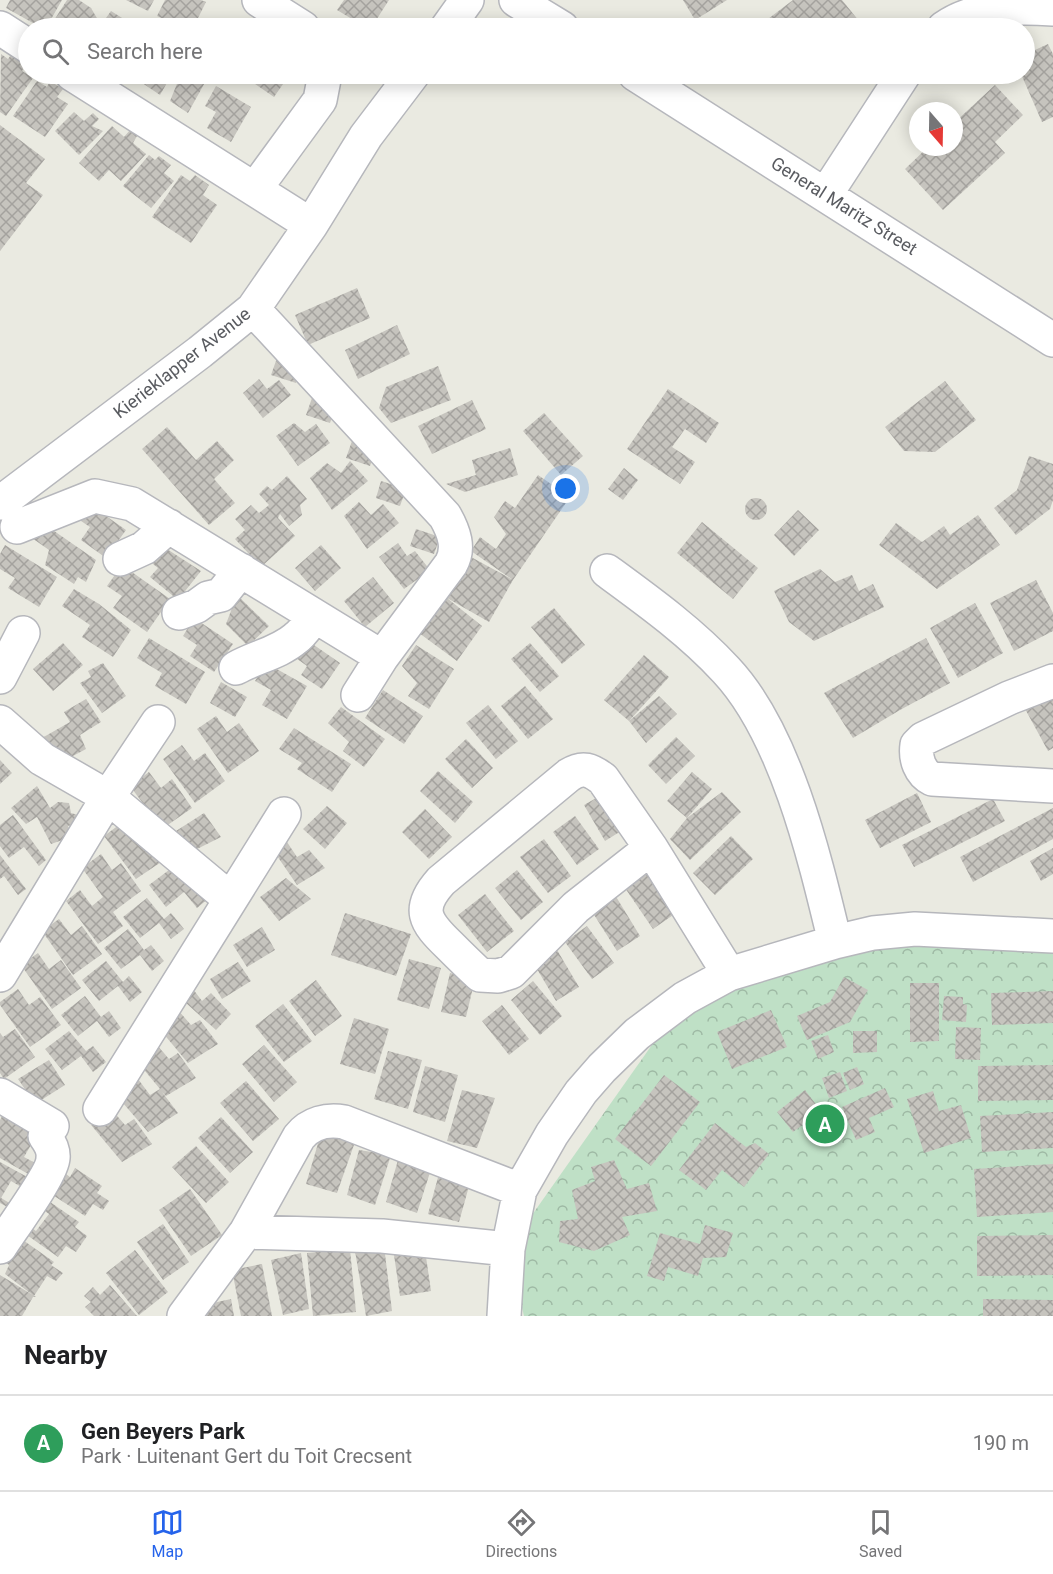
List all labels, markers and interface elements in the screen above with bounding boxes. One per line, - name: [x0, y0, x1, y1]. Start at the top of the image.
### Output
- search box: [18, 18, 1035, 84]
- icon: search: [39, 35, 72, 68]
- text: Search here: [87, 39, 203, 64]
- north arrow: [909, 102, 963, 156]
- street label: General Maritz Street: [767, 152, 921, 259]
- street label: Kierieklapper Avenue: [109, 303, 254, 423]
- your location: [551, 474, 580, 503]
- pin: A: [806, 1102, 844, 1146]
- text: Nearby: [24, 1340, 107, 1370]
- text: Gen Beyers Park: [81, 1419, 245, 1444]
- text: A: [37, 1431, 50, 1455]
- text: 190 m: [973, 1431, 1029, 1455]
- text: Park · Luitenant Gert du Toit Crecsent: [81, 1444, 412, 1468]
- tab: Map: [151, 1506, 184, 1561]
- tab: Directions: [485, 1506, 557, 1561]
- tab: Saved: [859, 1506, 902, 1561]

